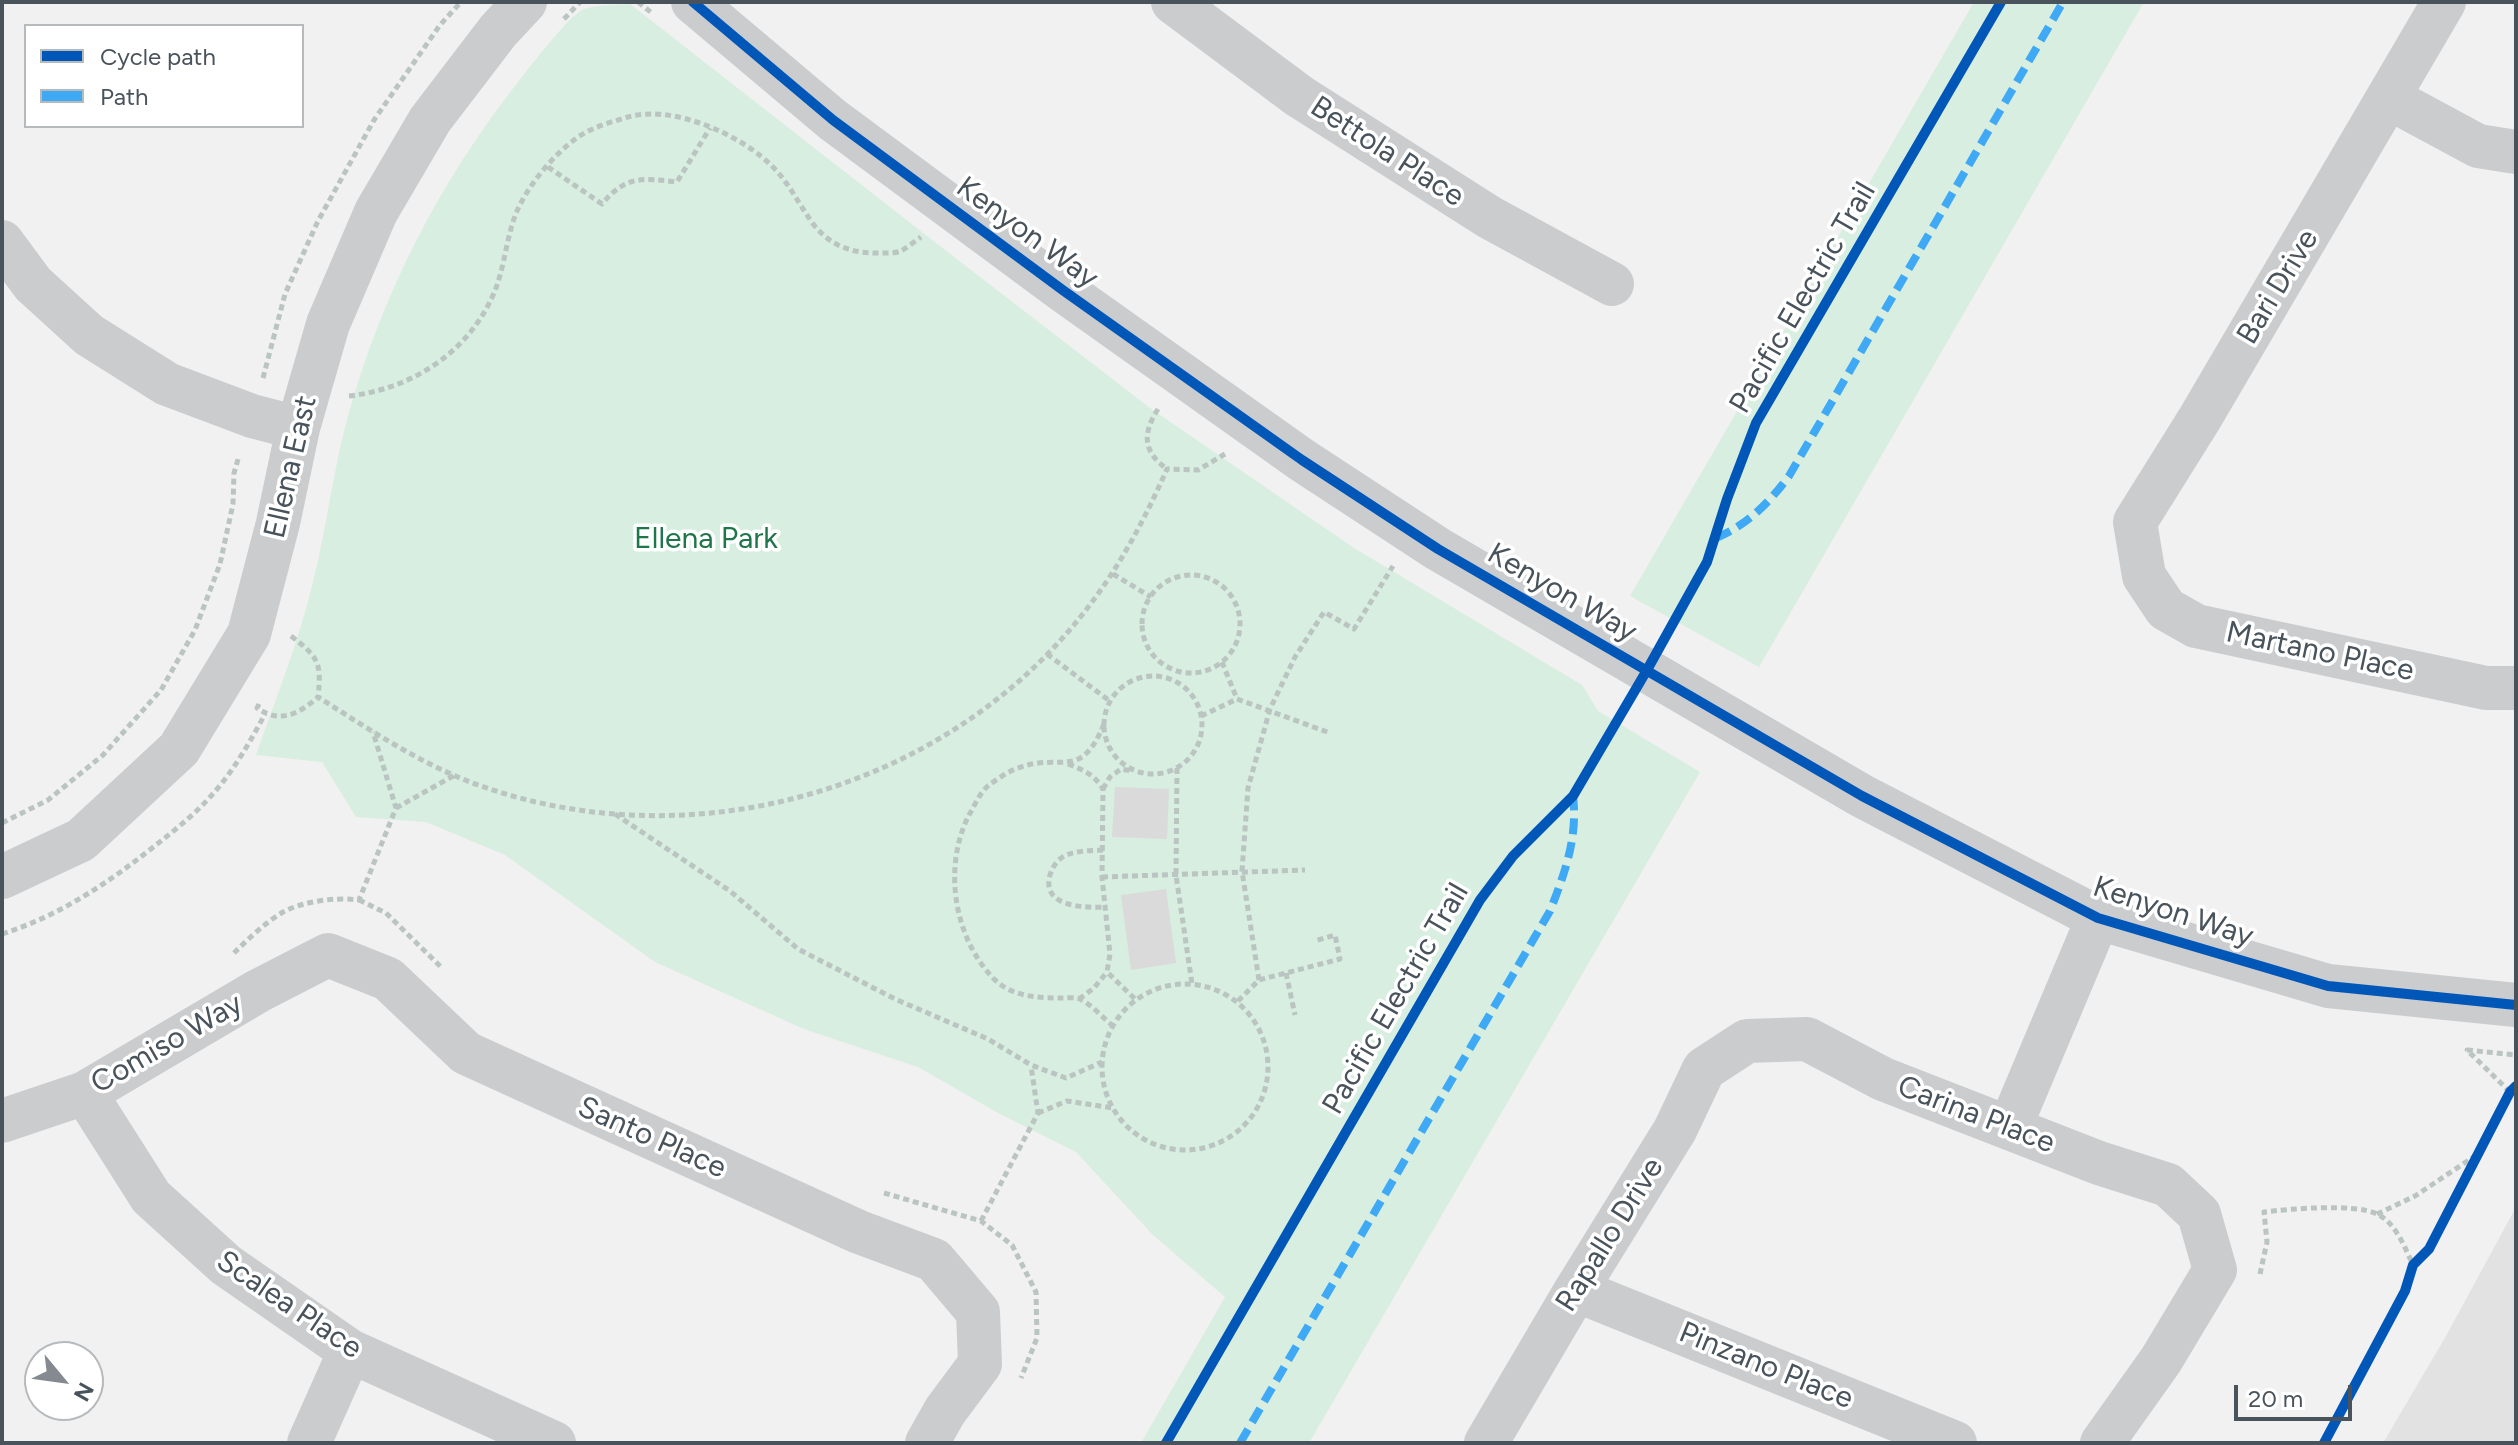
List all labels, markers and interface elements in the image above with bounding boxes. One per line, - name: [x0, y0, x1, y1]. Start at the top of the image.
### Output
- legend: [24, 24, 304, 128]
- text: Cycle path: [100, 42, 216, 71]
- text: Path: [100, 82, 148, 111]
- street label: Bettola Place: [1303, 89, 1471, 215]
- street label: Kenyon Way: [949, 170, 1105, 296]
- street label: Pacific Electric Trail: [1722, 176, 1884, 420]
- street label: Bari Drive: [2230, 223, 2326, 351]
- street label: Ellena East: [257, 392, 325, 542]
- park label: Ellena Park: [634, 521, 778, 557]
- street label: Kenyon Way: [1481, 536, 1643, 650]
- street label: Martano Place: [2223, 615, 2417, 689]
- street label: Kenyon Way: [2088, 869, 2258, 955]
- street label: Pacific Electric Trail: [1315, 877, 1477, 1121]
- street label: Comiso Way: [85, 986, 249, 1102]
- street label: Carina Place: [1892, 1069, 2060, 1161]
- street label: Santo Place: [572, 1089, 732, 1187]
- street label: Rapallo Drive: [1549, 1151, 1671, 1319]
- street label: Scalea Place: [209, 1243, 369, 1367]
- street label: Pinzano Place: [1674, 1315, 1858, 1417]
- north arrow: [24, 1341, 104, 1421]
- scale bar: [2238, 1369, 2356, 1419]
- text: N: [68, 1378, 100, 1406]
- text: 20 m: [2248, 1384, 2303, 1413]

